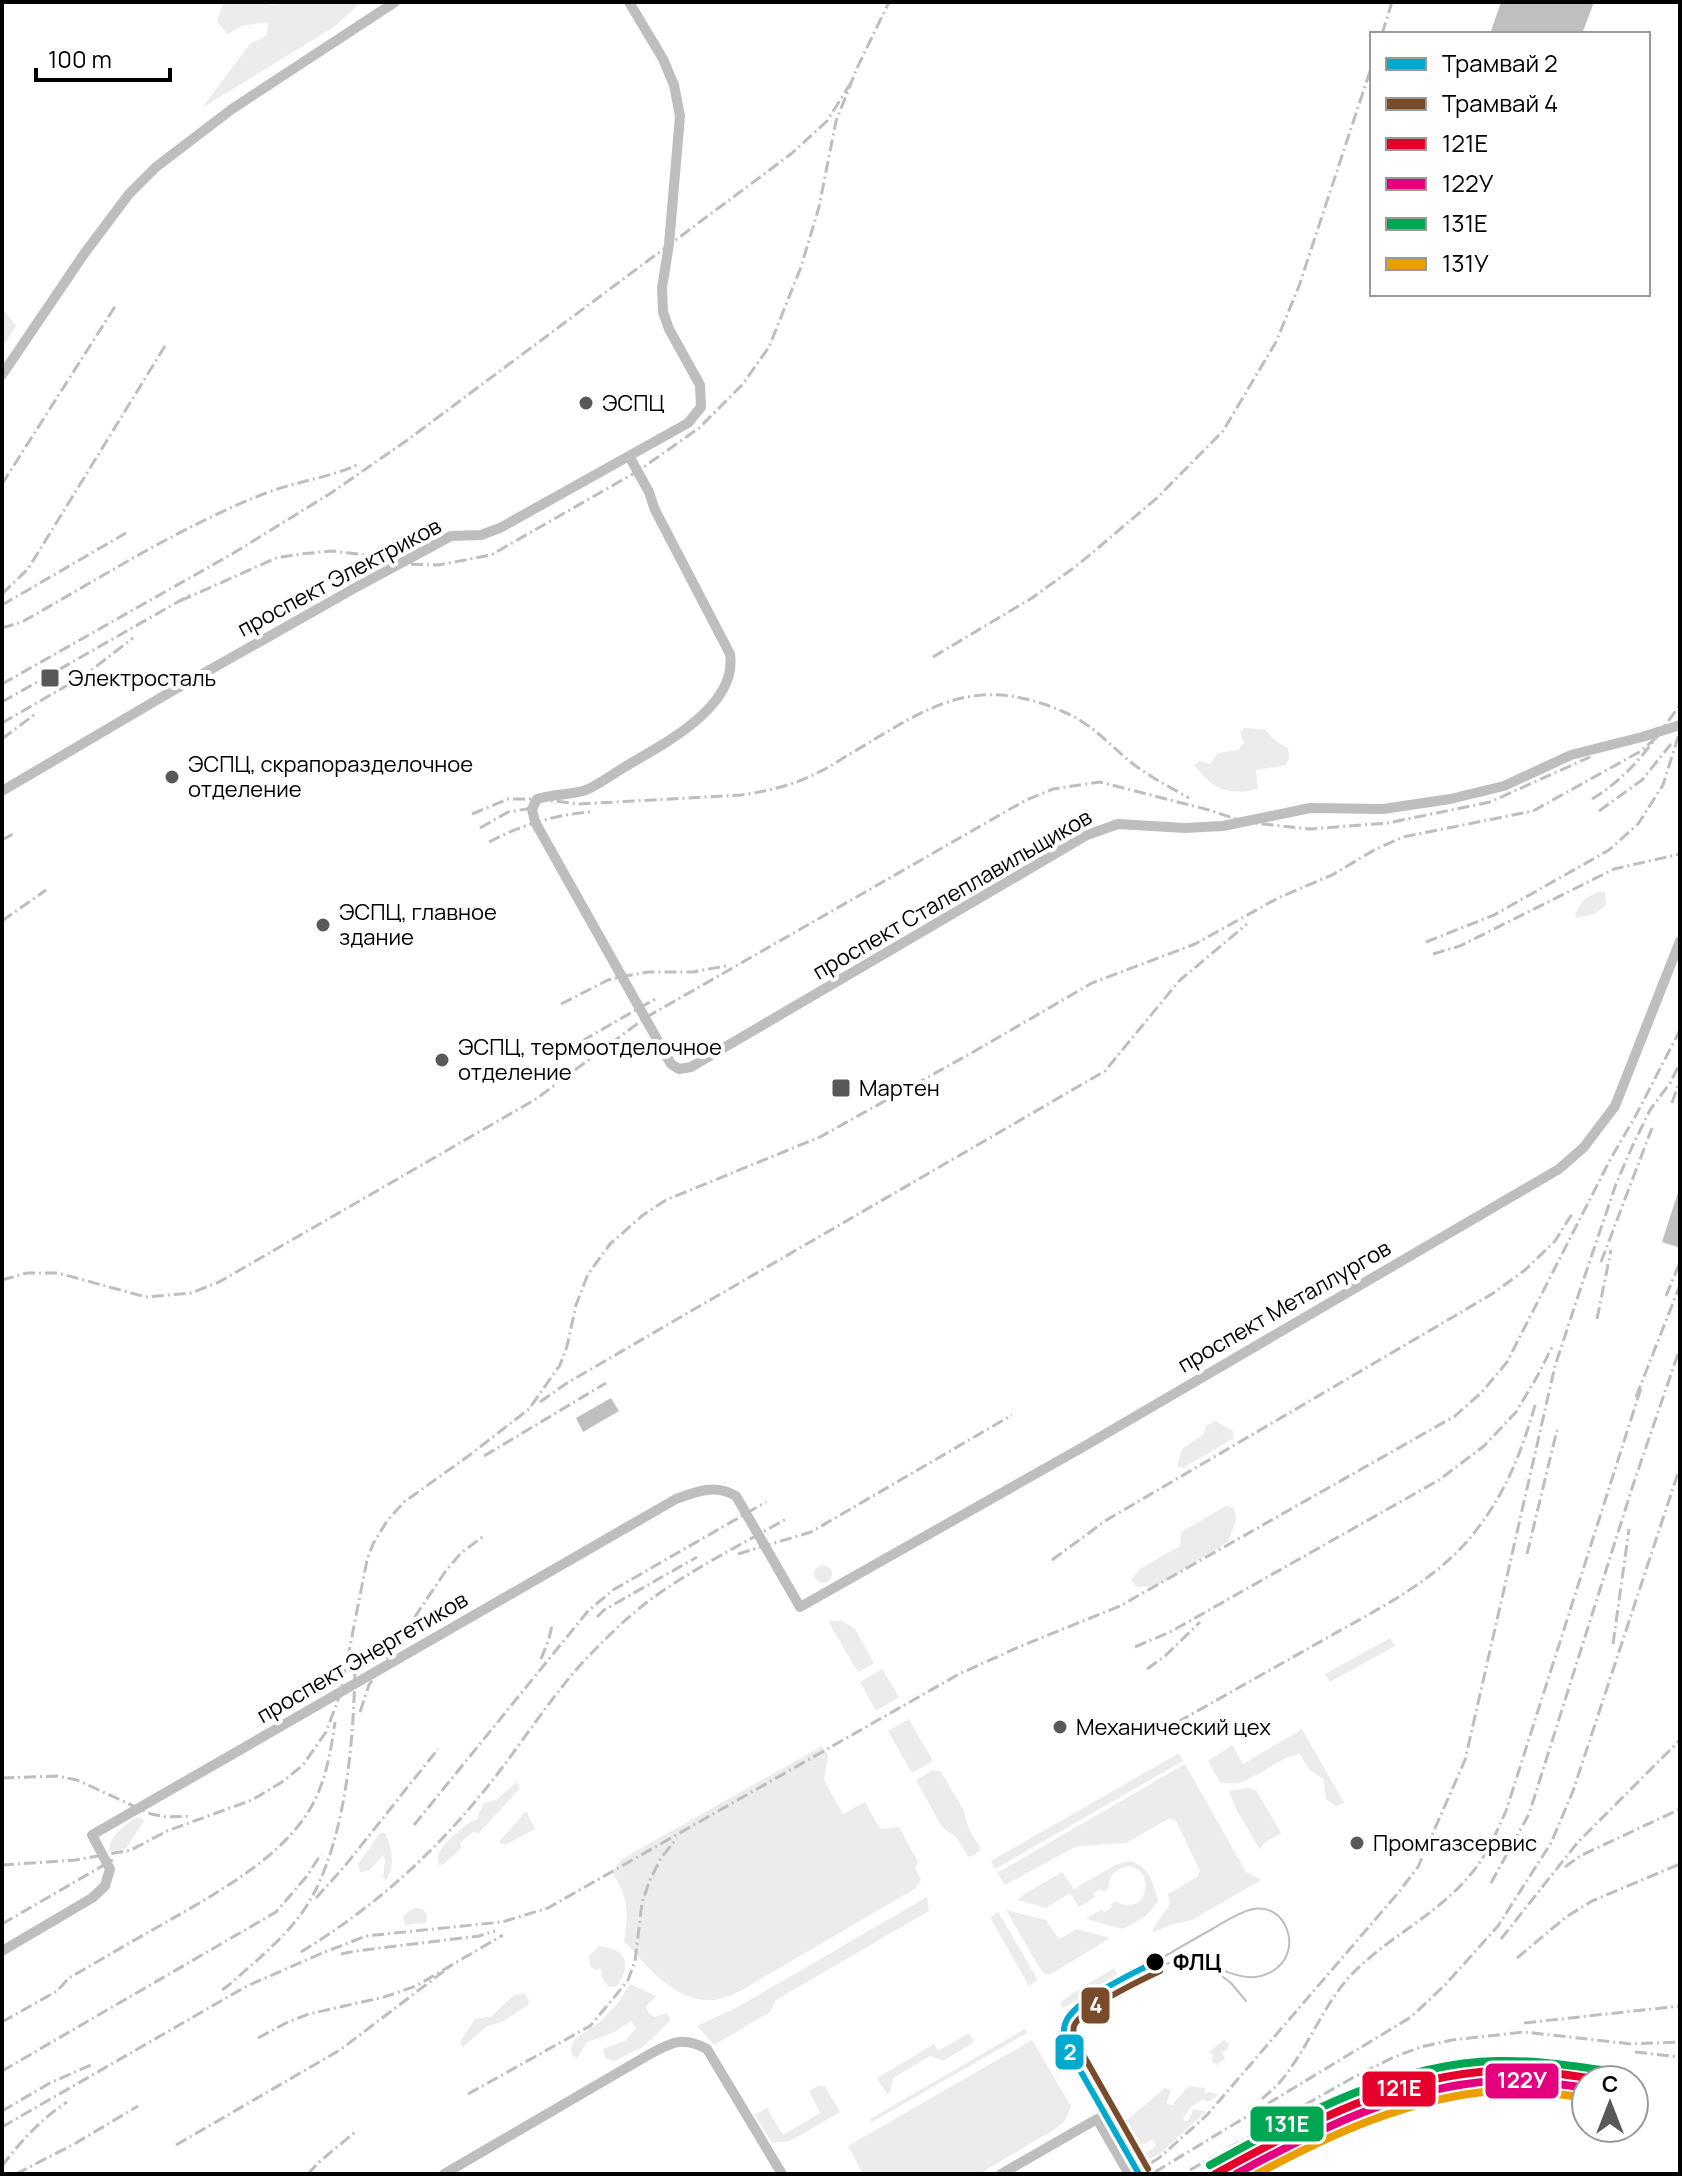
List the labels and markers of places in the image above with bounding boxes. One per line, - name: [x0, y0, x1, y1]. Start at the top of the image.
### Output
- place label: ЭСПЦ: [602, 388, 664, 418]
- marker: ЭСПЦ: [577, 394, 595, 412]
- place label: Электросталь: [68, 663, 216, 693]
- marker: Электросталь: [39, 667, 61, 689]
- place label: ЭСПЦ, скрапоразделочное отделение: [188, 749, 473, 804]
- marker: ЭСПЦ, скрапоразделочное отделение: [163, 768, 181, 786]
- place label: ЭСПЦ, главное здание: [339, 897, 497, 952]
- marker: ЭСПЦ, главное здание: [314, 916, 332, 934]
- place label: ЭСПЦ, термоотделочное отделение: [458, 1032, 722, 1087]
- marker: ЭСПЦ, термоотделочное отделение: [433, 1051, 451, 1069]
- place label: Мартен: [859, 1073, 940, 1103]
- marker: Мартен: [830, 1077, 852, 1099]
- place label: Механический цех: [1076, 1712, 1271, 1742]
- marker: Механический цех: [1051, 1718, 1069, 1736]
- place label: Промгазсервис: [1373, 1828, 1537, 1858]
- marker: Промгазсервис: [1348, 1834, 1366, 1852]
- place label: ФЛЦ: [1173, 1947, 1222, 1977]
- marker: ФЛЦ: [1144, 1951, 1166, 1973]

